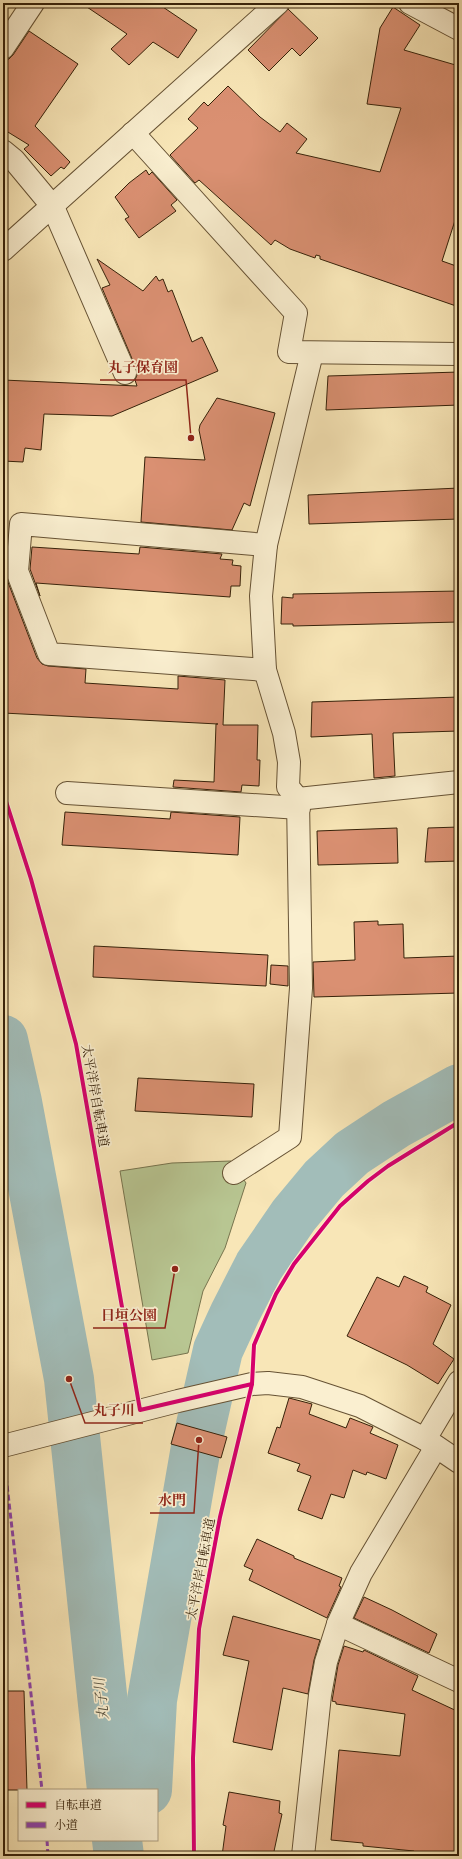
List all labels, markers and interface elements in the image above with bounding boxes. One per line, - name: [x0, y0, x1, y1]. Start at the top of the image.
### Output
- callout: 丸子保育園: [100, 354, 186, 380]
- text: 丸子保育園: [108, 359, 178, 377]
- street label: 太平洋岸自転車道: [78, 1043, 112, 1149]
- callout: 日垣公園: [93, 1302, 165, 1328]
- text: 日垣公園: [101, 1307, 157, 1325]
- callout: 丸子川: [85, 1397, 143, 1423]
- text: 丸子川: [93, 1402, 135, 1420]
- callout: 水門: [150, 1487, 194, 1513]
- text: 水門: [158, 1492, 186, 1510]
- street label: 太平洋岸自転車道: [183, 1516, 219, 1622]
- water label: 丸子川: [91, 1675, 113, 1721]
- legend: [18, 1789, 158, 1841]
- text: 自転車道: [54, 1798, 102, 1813]
- text: 小道: [54, 1818, 78, 1833]

